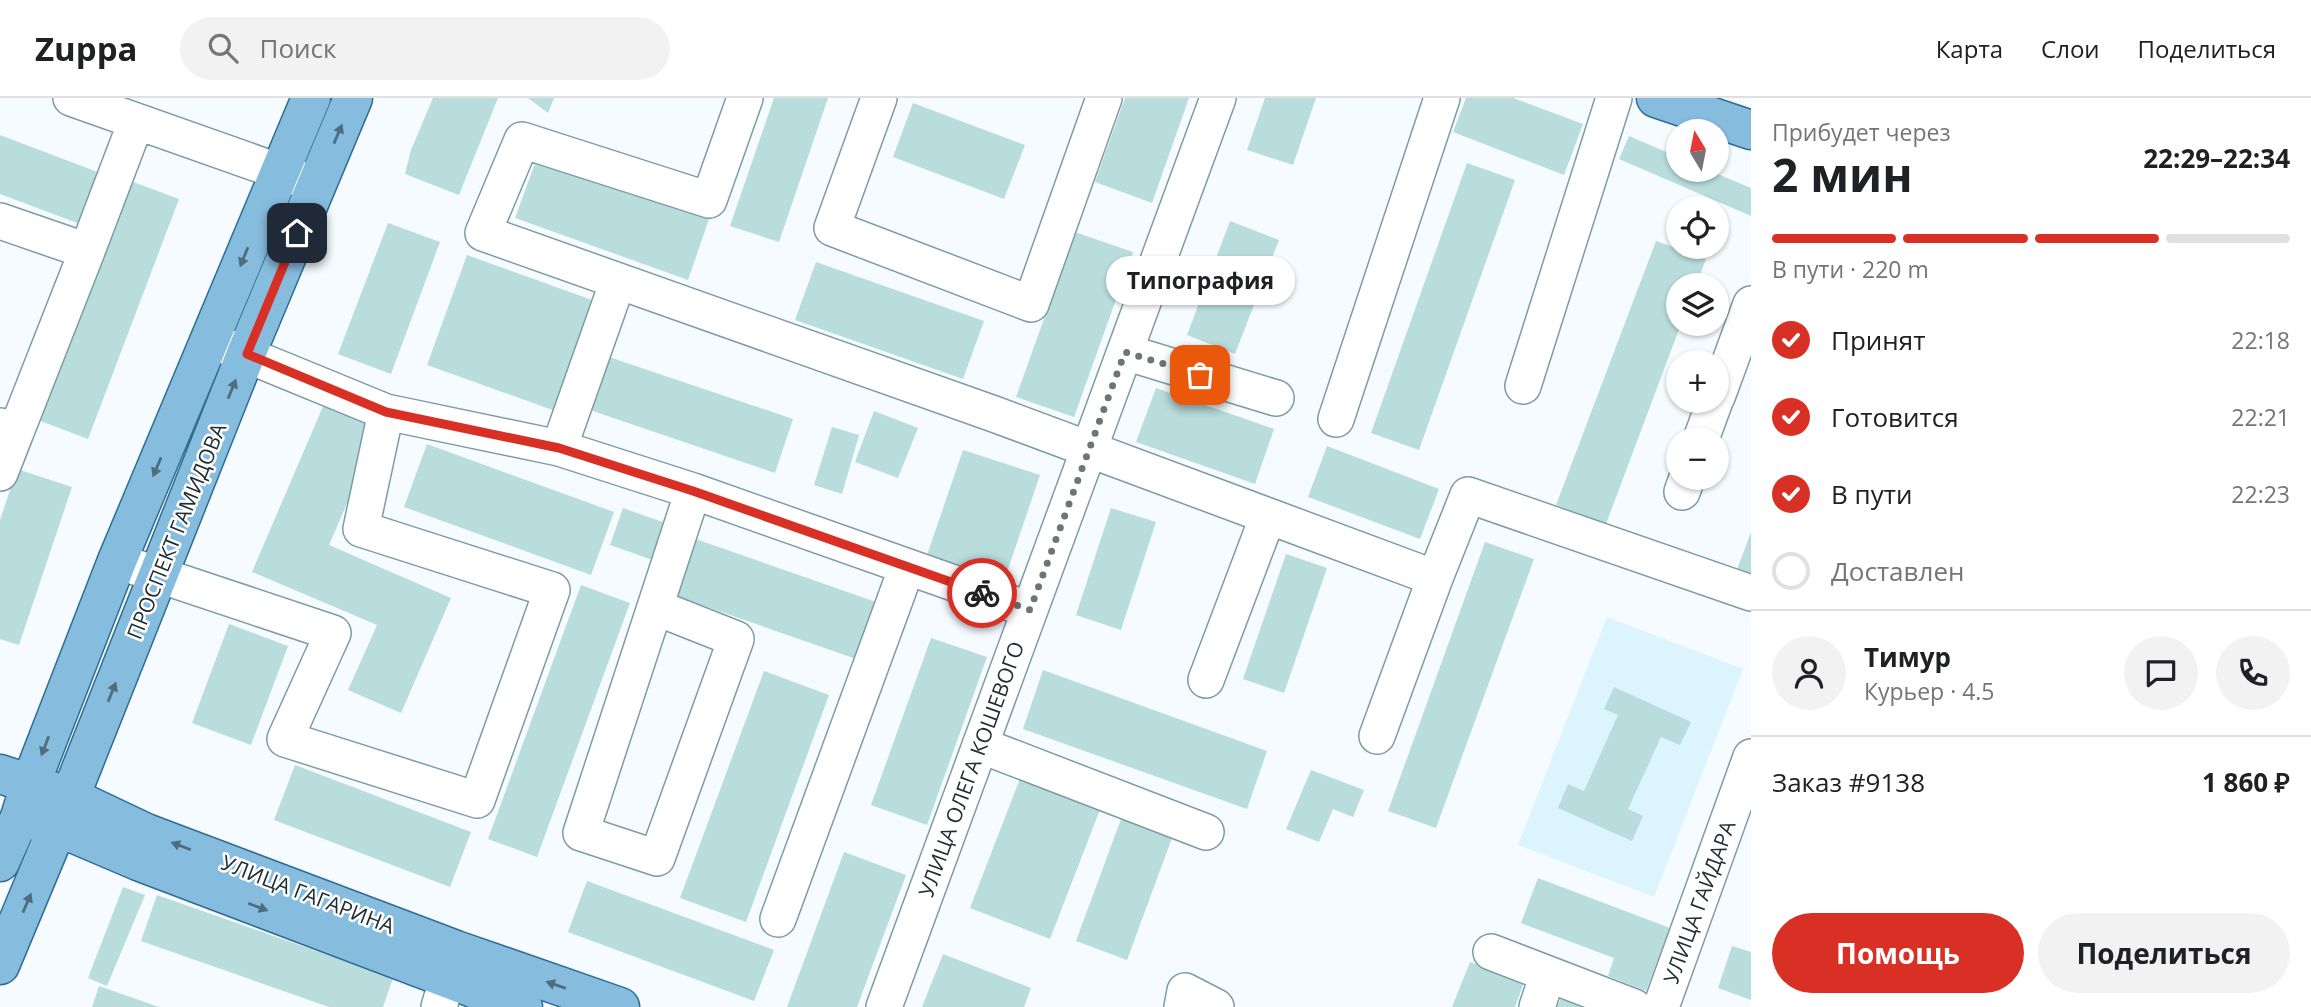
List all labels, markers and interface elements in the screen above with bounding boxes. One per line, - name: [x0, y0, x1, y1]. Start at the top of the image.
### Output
- search box: [180, 17, 670, 80]
- text: Zuppa: [35, 26, 138, 71]
- icon: search: [204, 29, 242, 67]
- text: Поиск: [260, 30, 336, 66]
- text: Карта: [1936, 32, 2003, 65]
- text: Слои: [2041, 32, 2100, 65]
- text: Поделиться: [2138, 32, 2276, 65]
- text: Прибудет через: [1772, 116, 1951, 148]
- north arrow: [1666, 119, 1729, 182]
- map controls: [1666, 119, 1729, 490]
- one-way arrow: [333, 123, 344, 144]
- text: 22:29–22:34: [2143, 140, 2290, 176]
- text: 2 мин: [1772, 143, 1913, 205]
- button: locate: [1666, 196, 1729, 259]
- pin: [267, 203, 327, 263]
- icon: home: [278, 214, 316, 252]
- one-way arrow: [238, 246, 249, 267]
- text: В пути · 220 m: [1772, 253, 1929, 285]
- callout: Типография: [1106, 256, 1294, 305]
- text: Типография: [1127, 264, 1274, 296]
- button: layers: [1666, 273, 1729, 336]
- icon: check: [1772, 321, 1810, 359]
- text: Принят: [1831, 322, 1925, 358]
- text: 22:18: [2231, 324, 2290, 356]
- pin: [1170, 345, 1230, 405]
- button: +: [1666, 350, 1729, 413]
- icon: bag: [1181, 356, 1219, 394]
- one-way arrow: [227, 379, 238, 400]
- icon: check: [1772, 398, 1810, 436]
- text: Готовится: [1831, 399, 1959, 435]
- text: 22:21: [2231, 401, 2290, 433]
- street label: ПРОСПЕКТ ГАМИДОВА: [120, 418, 232, 643]
- button: −: [1666, 427, 1729, 490]
- one-way arrow: [151, 456, 162, 477]
- icon: check: [1772, 475, 1810, 513]
- text: В пути: [1831, 476, 1912, 512]
- text: 22:23: [2231, 478, 2290, 510]
- text: Доставлен: [1831, 553, 1964, 589]
- courier: [947, 558, 1017, 628]
- icon: bike: [963, 574, 1001, 612]
- button: person: [1772, 636, 1846, 710]
- button: chat: [2124, 636, 2198, 710]
- button: phone: [2216, 636, 2290, 710]
- street label: УЛИЦА ОЛЕГА КОШЕВОГО: [912, 637, 1030, 901]
- text: Тимур: [1864, 639, 1951, 675]
- text: Курьер · 4.5: [1864, 675, 1995, 707]
- one-way arrow: [106, 681, 117, 702]
- one-way arrow: [39, 736, 50, 757]
- text: Заказ #9138: [1772, 764, 1925, 800]
- text: 1 860 ₽: [2202, 764, 2290, 800]
- street label: УЛИЦА ГАЙДАРА: [1656, 816, 1742, 987]
- one-way arrow: [171, 841, 192, 852]
- street label: УЛИЦА ГАГАРИНА: [217, 848, 399, 940]
- one-way arrow: [21, 893, 33, 913]
- one-way arrow: [247, 901, 268, 912]
- button: Помощь: [1772, 913, 2024, 993]
- button: Поделиться: [2038, 913, 2290, 993]
- one-way arrow: [545, 979, 566, 990]

